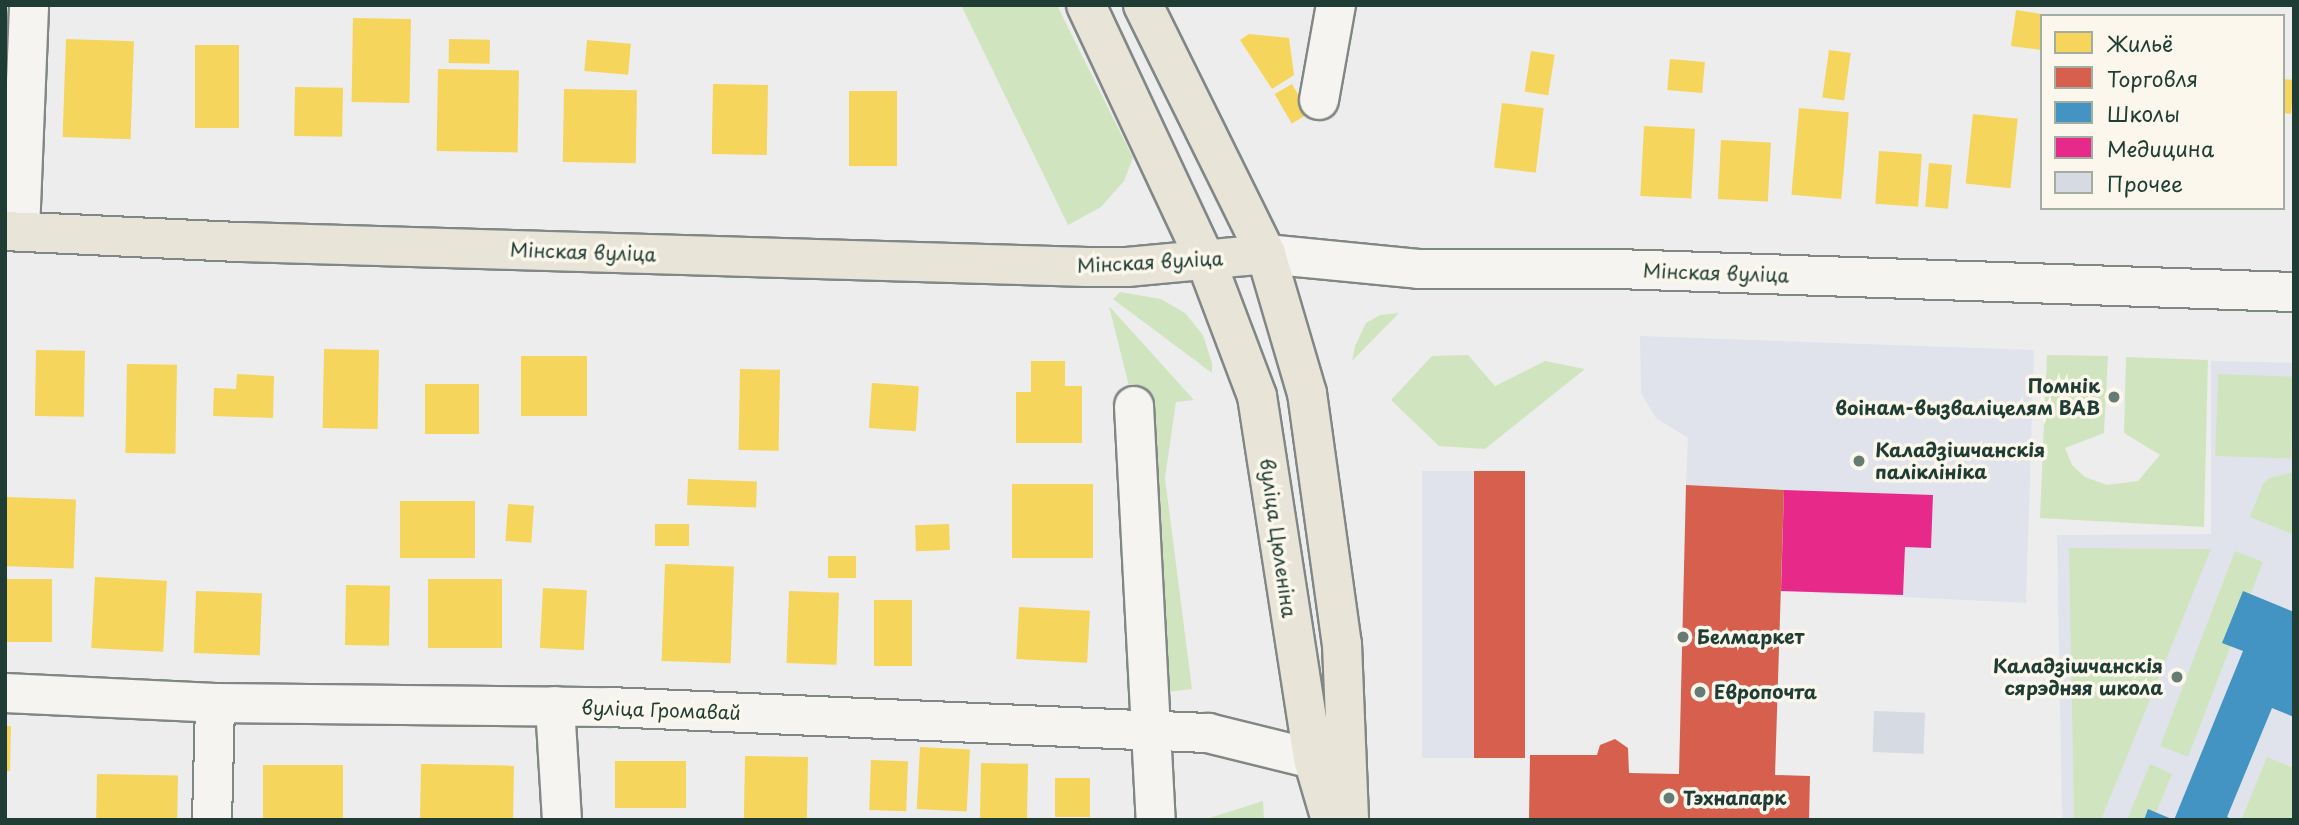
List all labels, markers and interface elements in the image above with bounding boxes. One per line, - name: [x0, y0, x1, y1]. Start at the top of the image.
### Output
- legend: [2040, 14, 2285, 210]
- text: Жильё: [2107, 27, 2173, 59]
- text: Торговля: [2107, 62, 2198, 94]
- text: Школы: [2107, 97, 2180, 129]
- text: Медицина: [2107, 132, 2214, 164]
- text: Прочее: [2107, 167, 2183, 199]
- street label: Мінская вуліца: [509, 238, 657, 266]
- street label: Мінская вуліца: [1076, 247, 1224, 277]
- street label: Мінская вуліца: [1642, 259, 1790, 287]
- place label: Помнік воінам-вызваліцелям ВАВ: [1835, 375, 2100, 419]
- marker: Помнік воінам-вызваліцелям ВАВ: [2106, 389, 2122, 405]
- place label: Каладзішчанскія паліклініка: [1875, 439, 2045, 483]
- marker: Каладзішчанскія паліклініка: [1849, 451, 1869, 471]
- street label: вуліца Цюленіна: [1256, 457, 1300, 619]
- place label: Белмаркет: [1697, 626, 1804, 648]
- marker: Белмаркет: [1675, 629, 1691, 645]
- place label: Каладзішчанскія сярэдняя школа: [1993, 655, 2163, 699]
- marker: Каладзішчанскія сярэдняя школа: [2169, 669, 2185, 685]
- place label: Европочта: [1714, 681, 1817, 703]
- marker: Европочта: [1692, 684, 1708, 700]
- street label: вуліца Громавай: [581, 696, 741, 724]
- place label: Тэхнапарк: [1683, 787, 1786, 809]
- marker: Тэхнапарк: [1661, 790, 1677, 806]

